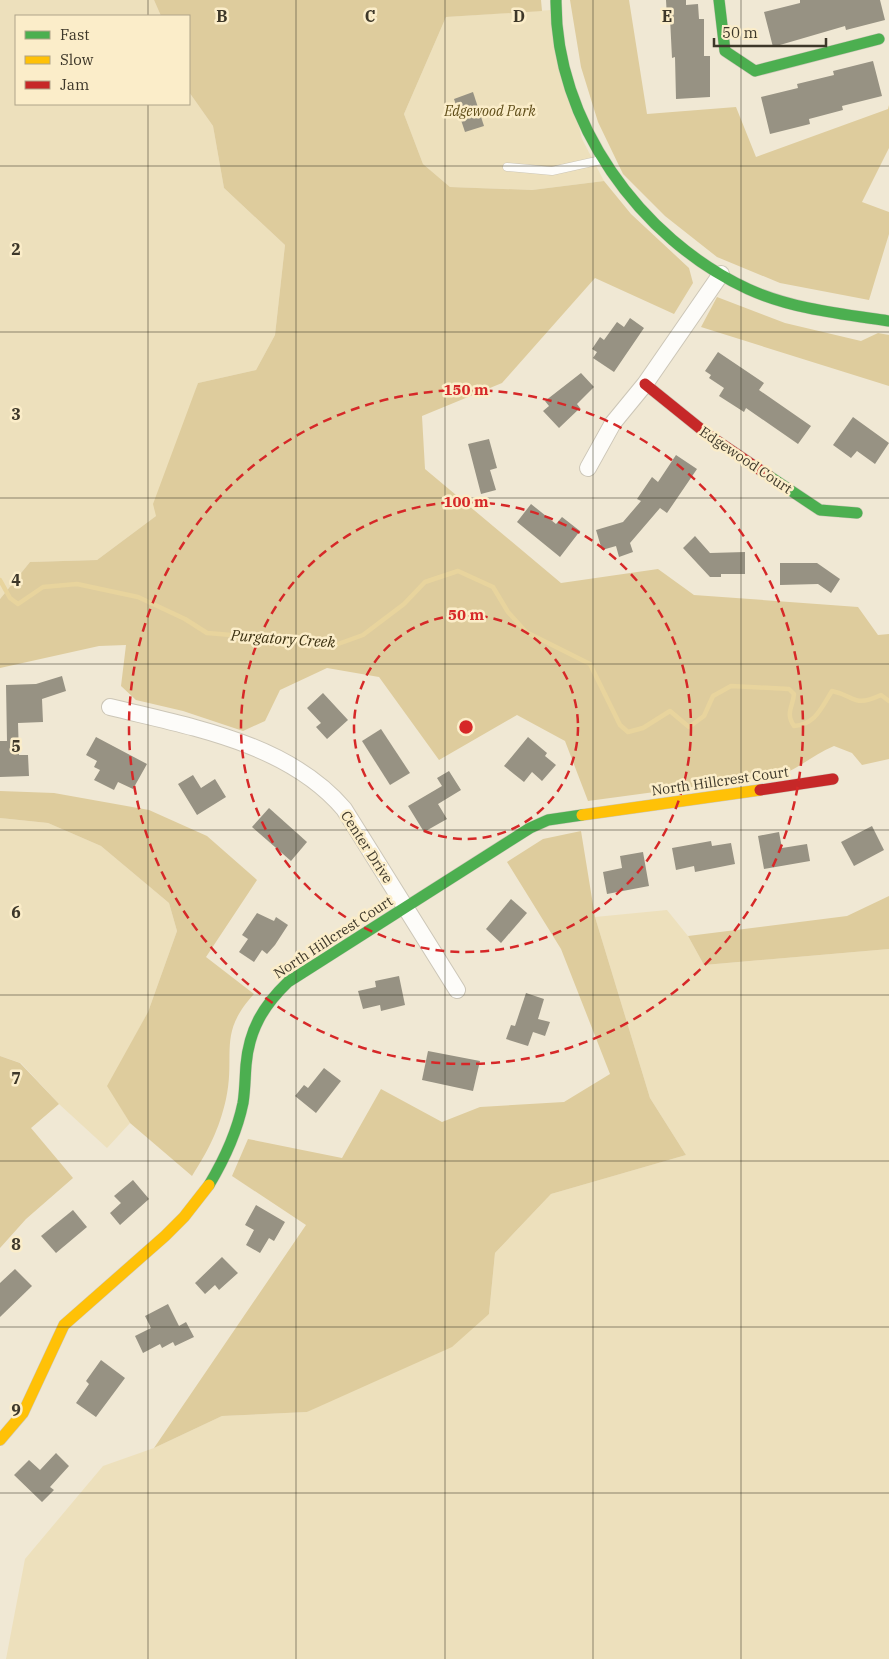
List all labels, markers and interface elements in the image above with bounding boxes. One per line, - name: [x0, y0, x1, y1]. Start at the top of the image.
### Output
- text: B: [216, 6, 228, 26]
- text: C: [365, 6, 375, 26]
- text: D: [513, 6, 525, 26]
- text: E: [662, 6, 672, 26]
- legend: [15, 15, 190, 105]
- scale bar: [714, 15, 826, 47]
- text: 50 m: [722, 23, 758, 42]
- text: Fast: [60, 25, 90, 44]
- text: Slow: [60, 50, 94, 69]
- text: Jam: [60, 75, 89, 94]
- park label: Edgewood Park: [443, 102, 536, 120]
- text: 2: [11, 239, 21, 259]
- text: 150 m: [443, 380, 489, 399]
- text: 3: [11, 404, 21, 424]
- street label: Edgewood Court: [696, 422, 796, 498]
- text: 100 m: [443, 492, 489, 511]
- text: 4: [11, 570, 21, 590]
- text: 50 m: [448, 605, 484, 624]
- water label: Purgatory Creek: [229, 625, 336, 652]
- centre of rings: [457, 718, 475, 736]
- text: 5: [11, 736, 21, 756]
- street label: North Hillcrest Court: [650, 762, 790, 800]
- street label: Center Drive: [337, 807, 397, 887]
- street label: North Hillcrest Court: [270, 892, 396, 982]
- text: 6: [11, 902, 21, 922]
- text: 7: [11, 1068, 21, 1088]
- text: 8: [11, 1234, 21, 1254]
- text: 9: [11, 1400, 21, 1420]

